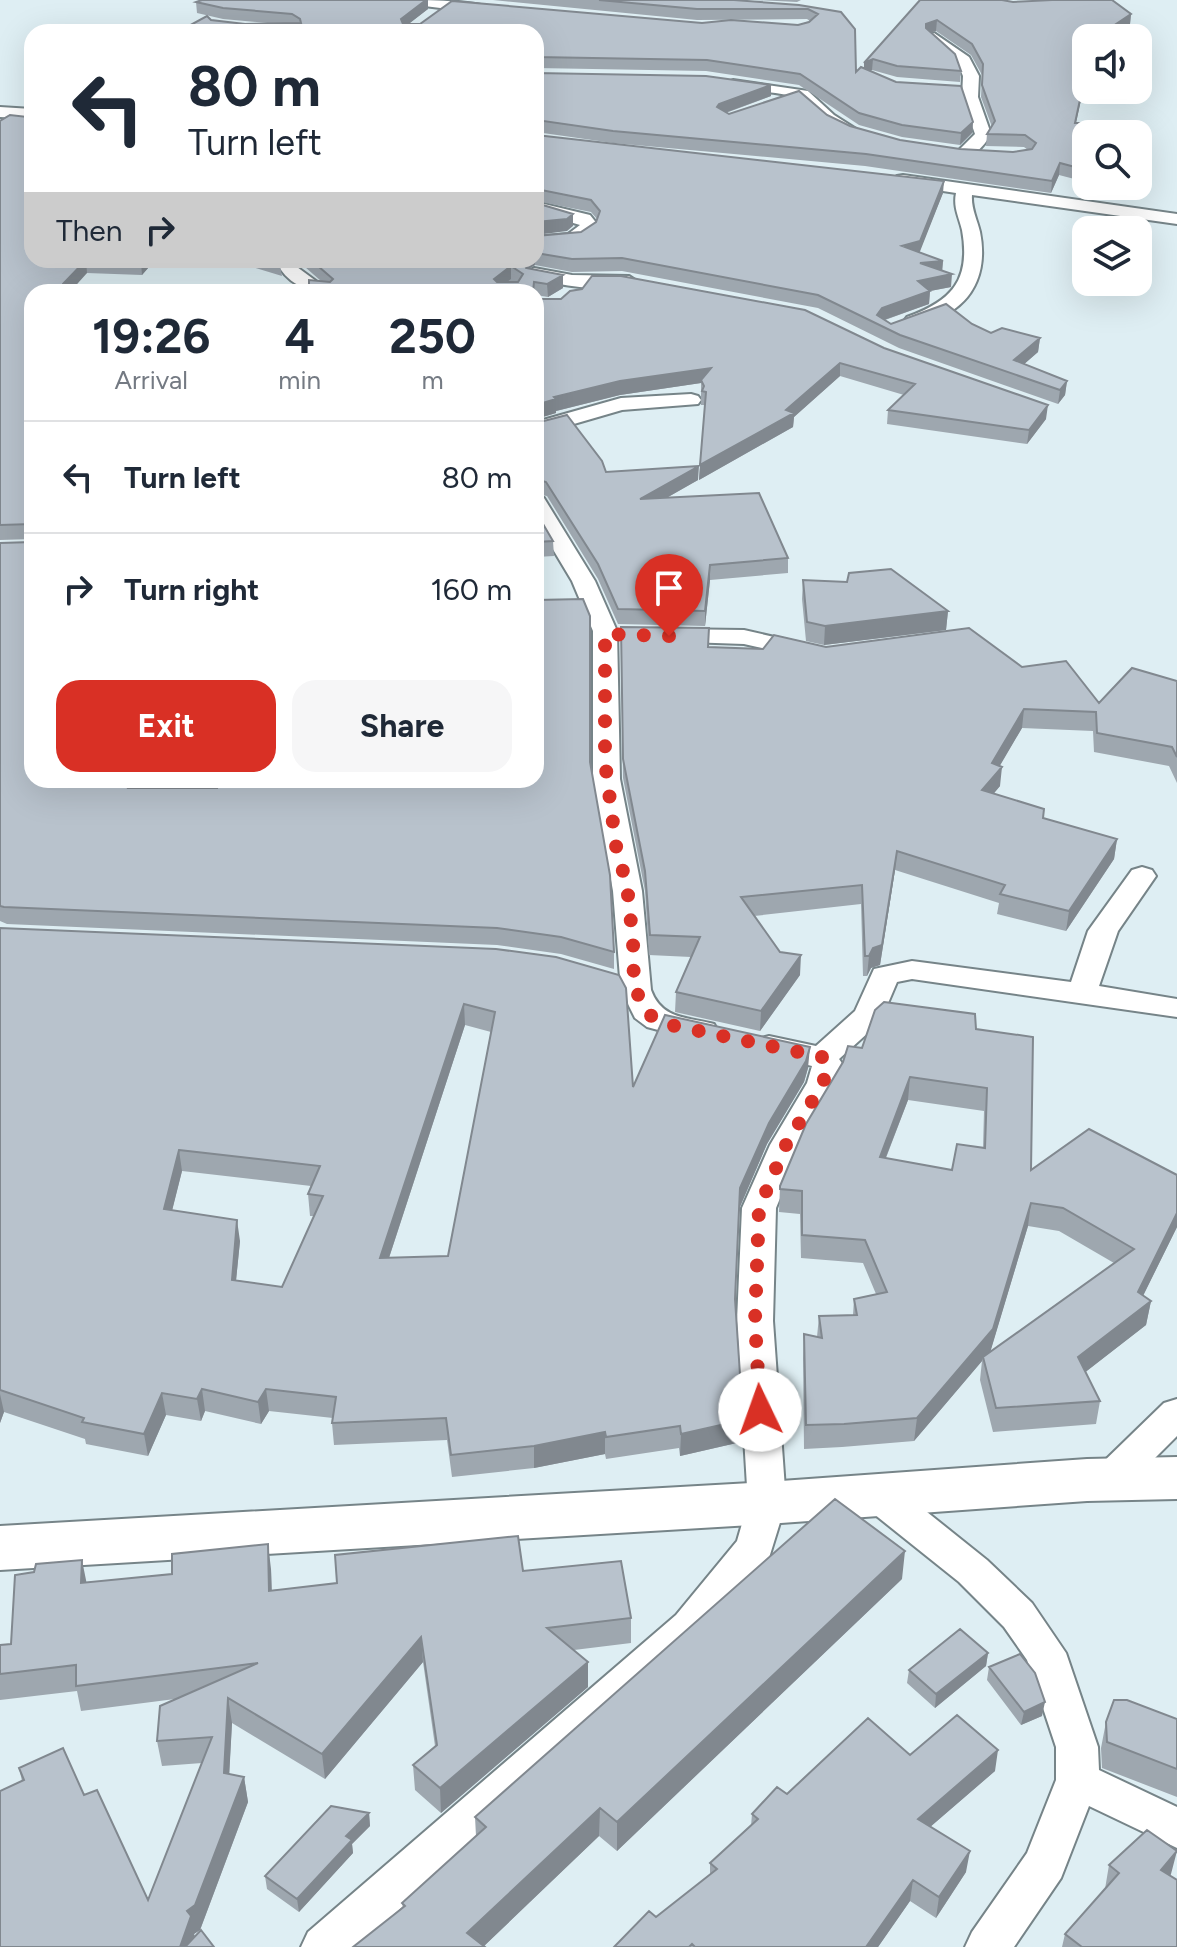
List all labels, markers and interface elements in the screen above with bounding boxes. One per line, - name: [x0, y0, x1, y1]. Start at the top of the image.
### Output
- map controls: [1072, 24, 1152, 296]
- button: sound: [1072, 24, 1152, 104]
- text: 80 m: [188, 53, 321, 120]
- icon: left: [56, 56, 160, 160]
- button: search: [1072, 120, 1152, 200]
- text: Turn left: [188, 121, 322, 164]
- icon: right: [138, 208, 182, 252]
- text: Then: [56, 212, 122, 249]
- button: layers: [1072, 216, 1152, 296]
- text: 19:26: [92, 307, 210, 365]
- text: 4: [284, 307, 315, 365]
- text: 250: [389, 307, 476, 365]
- text: Arrival: [114, 364, 188, 396]
- text: min: [278, 364, 321, 396]
- text: m: [421, 364, 444, 396]
- icon: left: [56, 455, 100, 499]
- text: Turn left: [124, 459, 241, 496]
- text: 80 m: [441, 459, 512, 496]
- pin: [635, 554, 703, 636]
- icon: arrive: [647, 566, 691, 610]
- icon: right: [56, 567, 100, 611]
- text: Turn right: [124, 571, 259, 608]
- text: 160 m: [430, 571, 512, 608]
- button: Exit: [56, 680, 276, 772]
- button: Share: [292, 680, 512, 772]
- position arrow: [718, 1368, 802, 1452]

